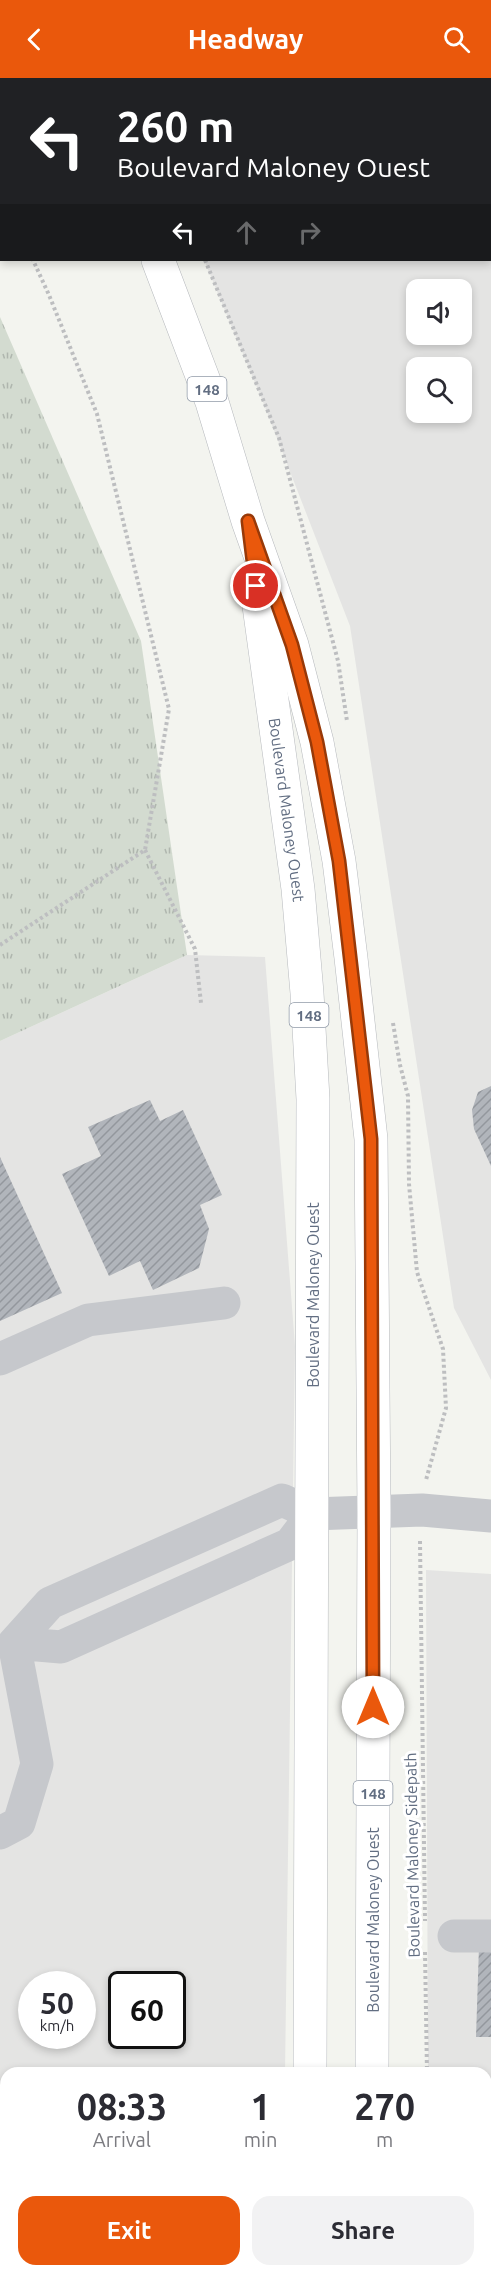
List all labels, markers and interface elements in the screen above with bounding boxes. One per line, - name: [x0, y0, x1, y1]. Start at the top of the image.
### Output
- icon: back: [18, 23, 51, 56]
- icon: search: [440, 23, 473, 56]
- text: Headway: [188, 24, 303, 54]
- icon: left: [18, 102, 96, 180]
- text: 260 m: [117, 103, 234, 150]
- text: Boulevard Maloney Ouest: [117, 152, 430, 182]
- icon: left: [167, 216, 200, 249]
- icon: ahead: [230, 216, 263, 249]
- icon: right: [293, 216, 326, 249]
- map controls: [406, 279, 472, 423]
- button: sound: [406, 279, 472, 345]
- button: search: [406, 357, 472, 423]
- road number: 148: [188, 377, 226, 401]
- pin: [230, 560, 281, 611]
- icon: arrive: [239, 569, 272, 602]
- street label: Boulevard Maloney Ouest: [266, 717, 308, 903]
- road number: 148: [290, 1003, 328, 1027]
- street label: Boulevard Maloney Ouest: [304, 1202, 322, 1388]
- position arrow: [341, 1675, 405, 1739]
- street label: Boulevard Maloney Sidepath: [401, 1752, 423, 1958]
- road number: 148: [354, 1781, 392, 1805]
- street label: Boulevard Maloney Ouest: [364, 1827, 382, 2013]
- speed limit sign: 60: [108, 1971, 186, 2049]
- text: 50: [40, 1986, 74, 2020]
- text: km/h: [40, 2017, 74, 2034]
- text: 08:33: [77, 2086, 167, 2127]
- text: 1: [250, 2086, 271, 2127]
- text: 270: [354, 2086, 415, 2127]
- text: Arrival: [93, 2128, 151, 2151]
- text: min: [244, 2128, 277, 2151]
- text: m: [376, 2128, 393, 2151]
- button: Exit: [18, 2196, 240, 2265]
- button: Share: [252, 2196, 474, 2265]

